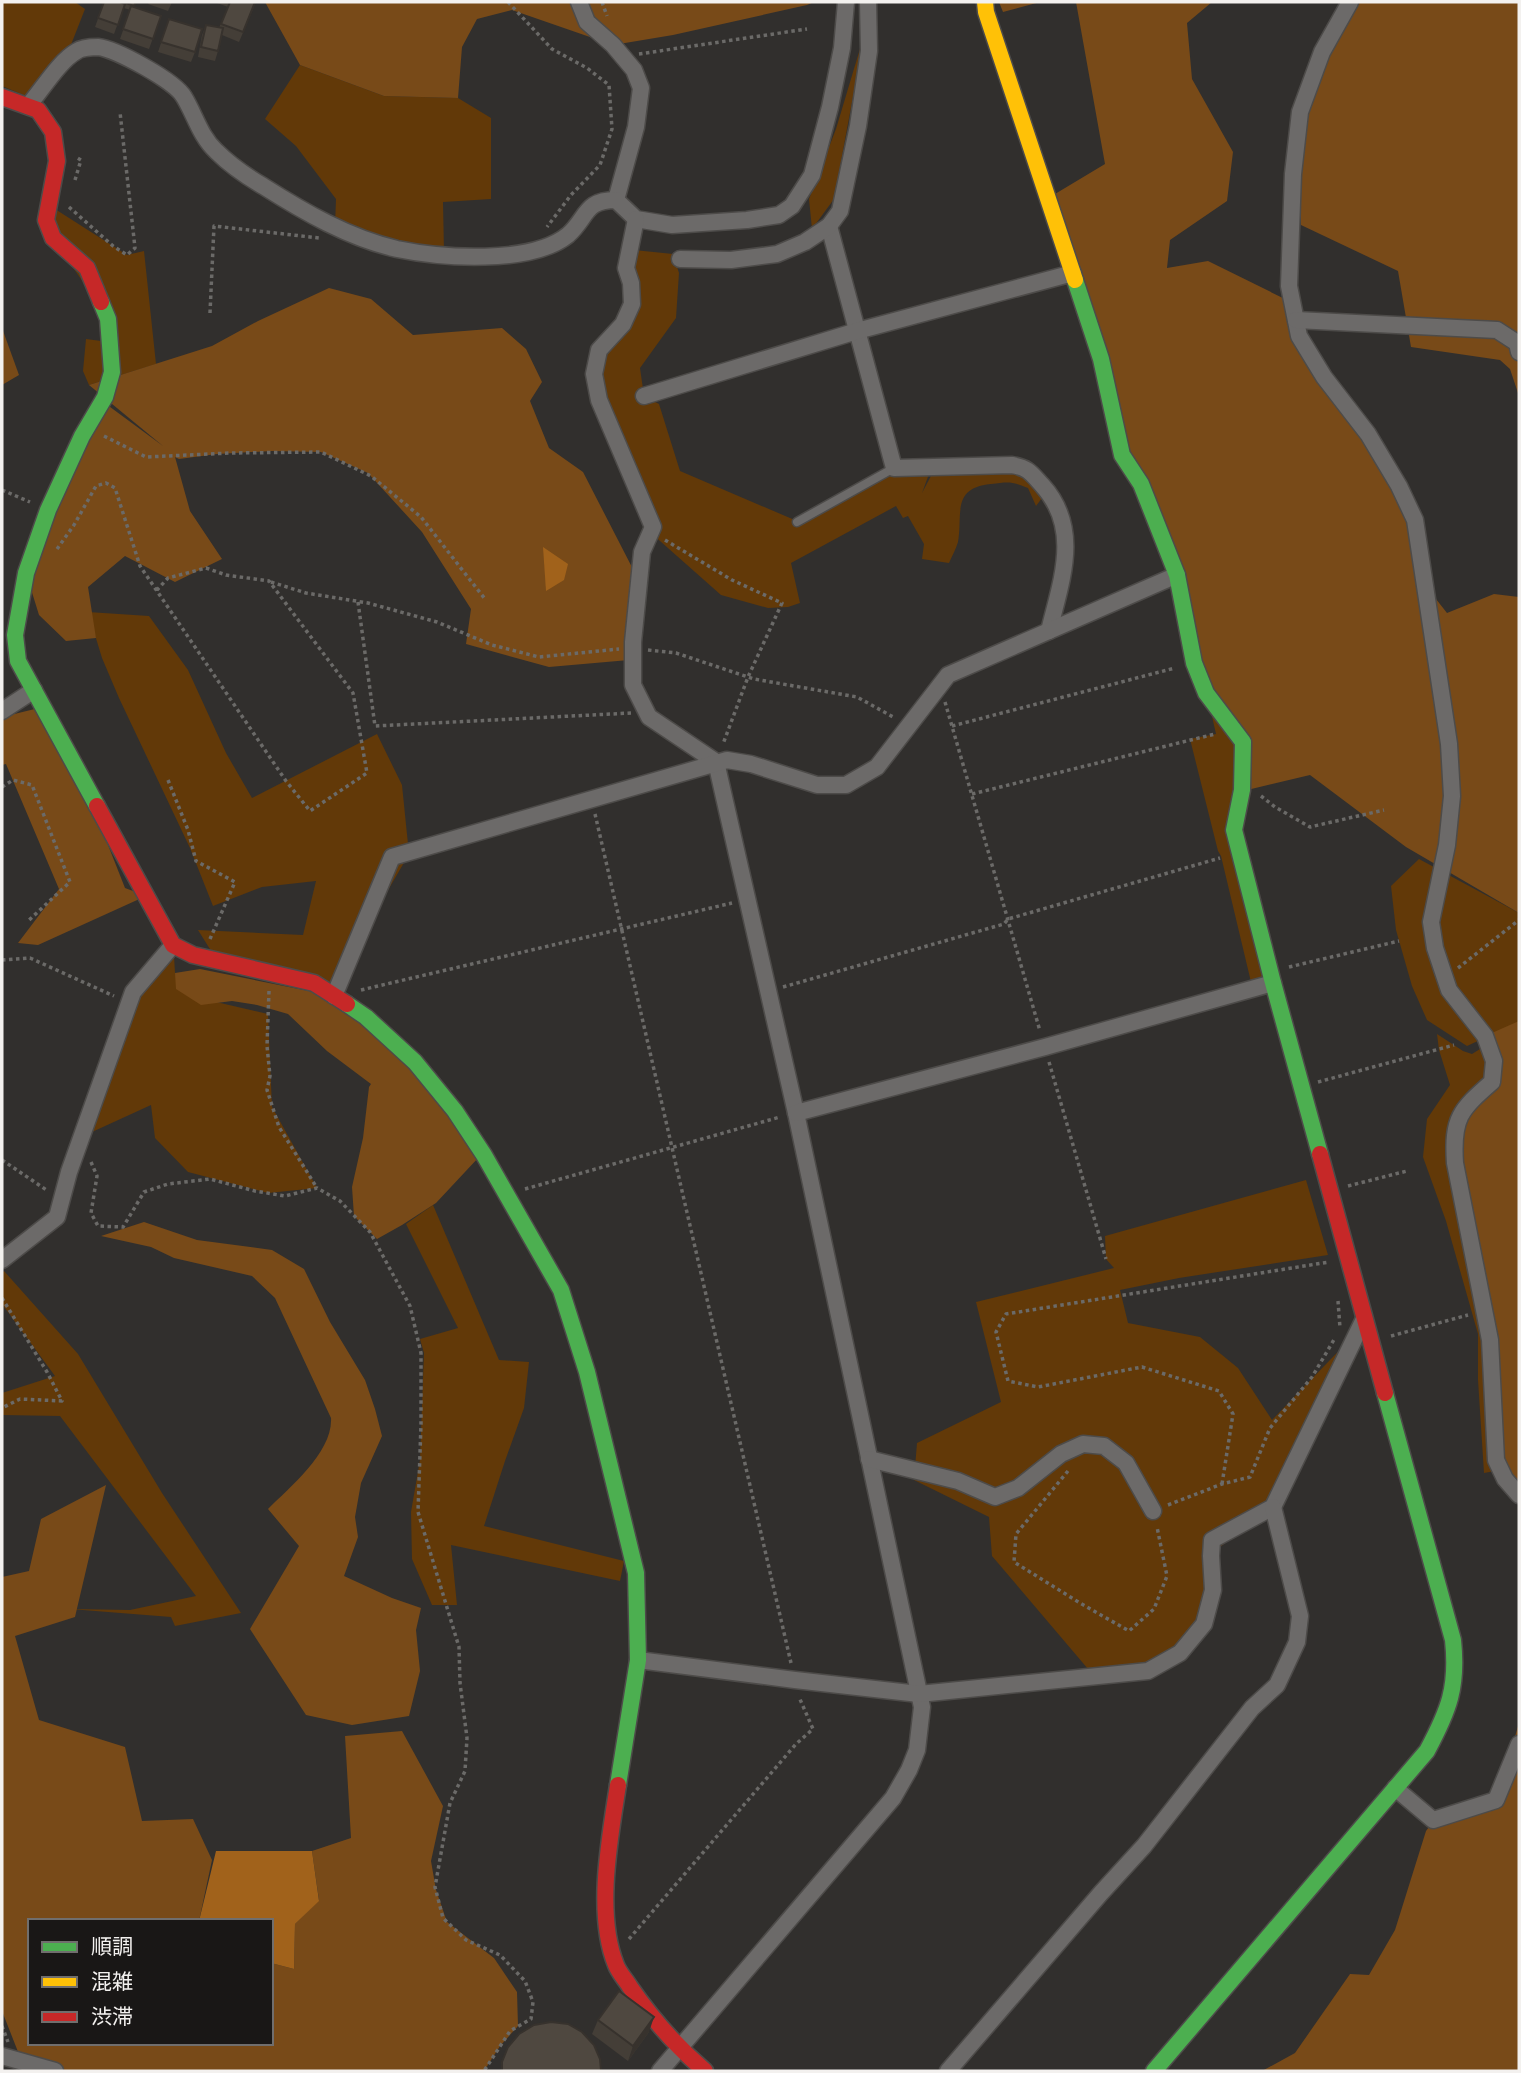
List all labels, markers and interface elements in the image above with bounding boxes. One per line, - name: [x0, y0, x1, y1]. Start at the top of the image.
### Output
- legend: [28, 1919, 273, 2045]
- text: 順調: [91, 1934, 133, 1960]
- text: 混雑: [91, 1969, 133, 1995]
- text: 渋滞: [91, 2004, 133, 2030]

